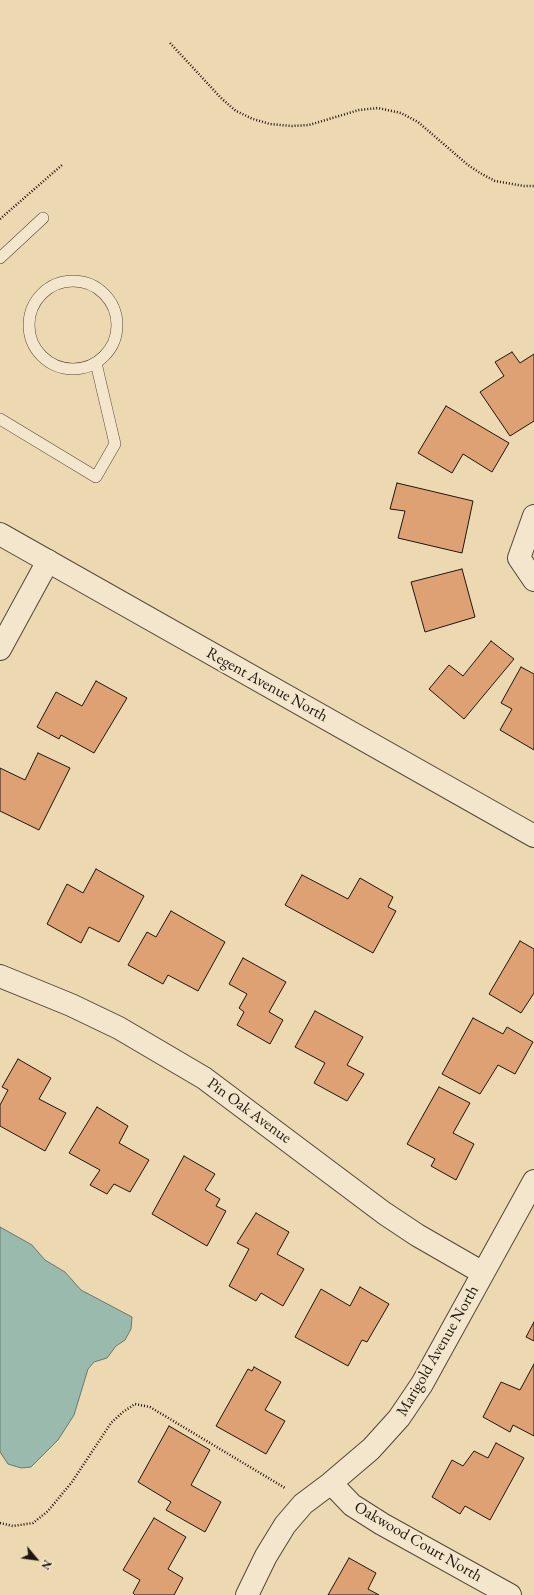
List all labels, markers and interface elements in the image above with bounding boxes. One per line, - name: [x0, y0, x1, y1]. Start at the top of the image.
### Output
- street label: Regent Avenue North: [203, 644, 331, 726]
- street label: Pin Oak Avenue: [203, 1074, 295, 1148]
- street label: Marigold Avenue North: [393, 1282, 483, 1420]
- street label: Oakwood Court North: [351, 1498, 485, 1586]
- north arrow: [16, 1539, 56, 1579]
- text: N: [38, 1558, 55, 1572]

